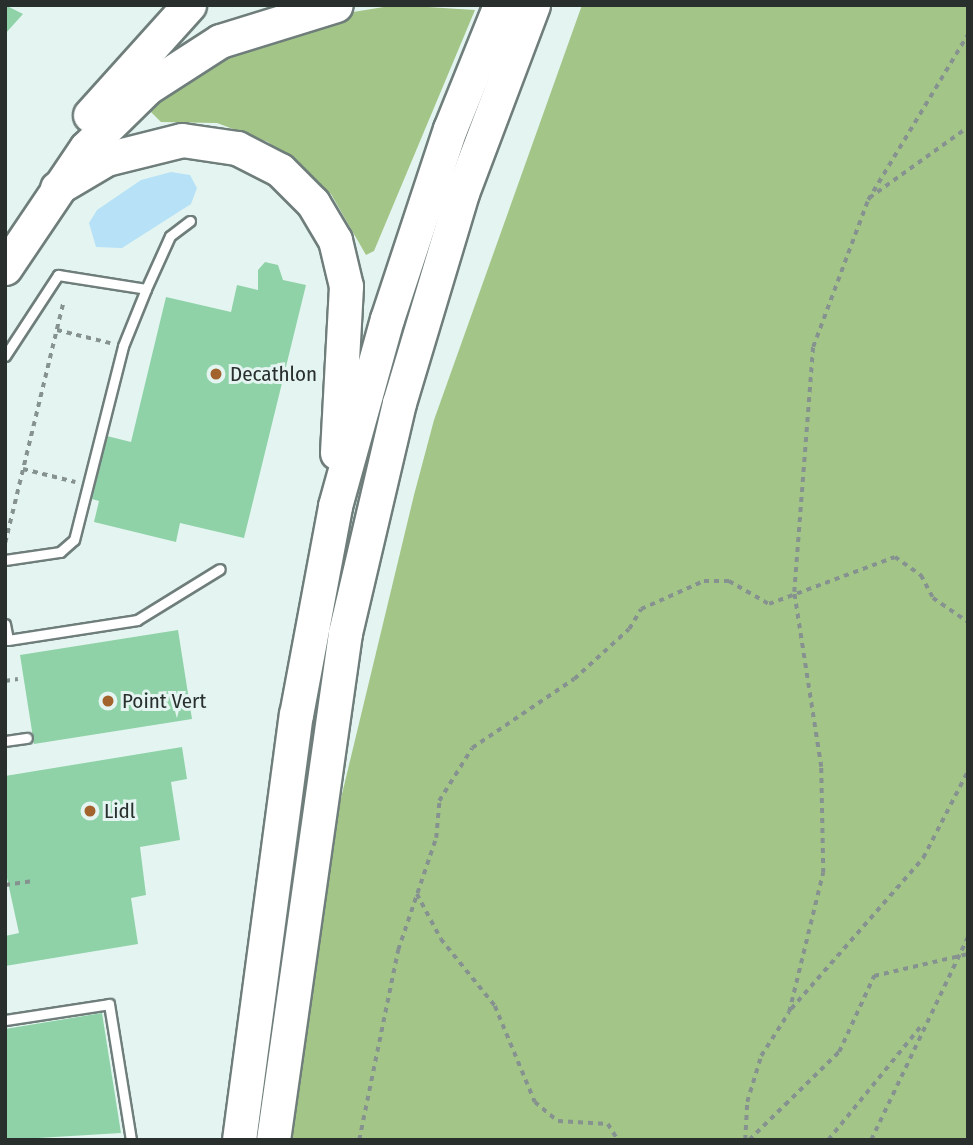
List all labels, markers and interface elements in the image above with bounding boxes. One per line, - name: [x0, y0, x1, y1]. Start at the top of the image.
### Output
- place label: Decathlon: [230, 361, 317, 387]
- marker: Decathlon: [208, 366, 224, 382]
- place label: Point Vert: [122, 688, 206, 714]
- marker: Point Vert: [100, 693, 116, 709]
- place label: Lidl: [104, 798, 135, 824]
- marker: Lidl: [82, 803, 98, 819]

